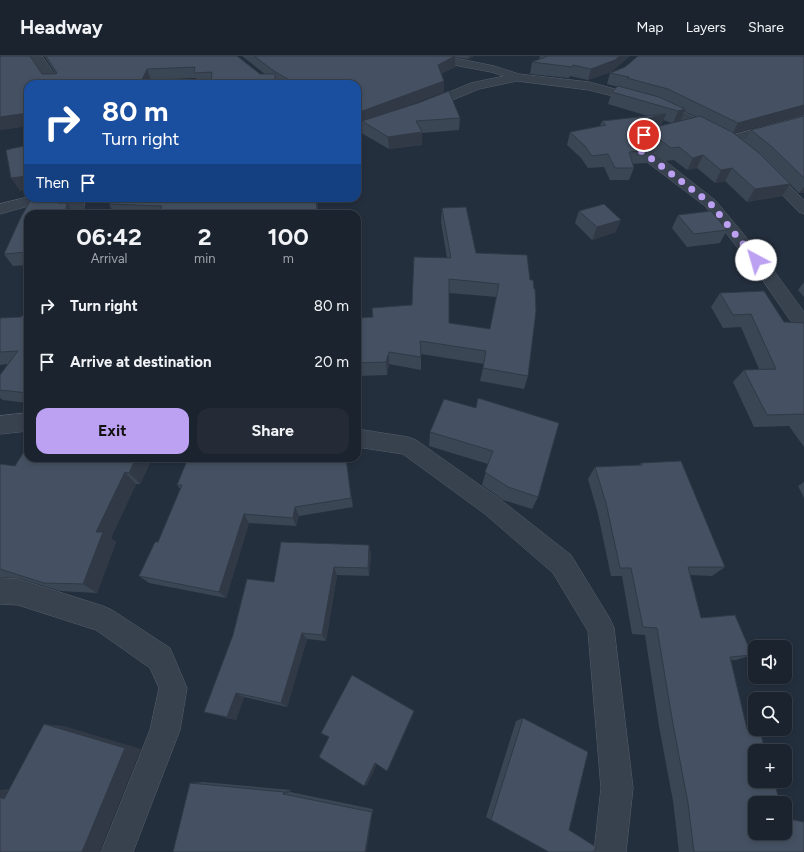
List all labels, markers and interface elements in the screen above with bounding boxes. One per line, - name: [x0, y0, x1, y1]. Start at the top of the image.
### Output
- text: Headway: [20, 16, 103, 39]
- text: Map: [636, 19, 664, 36]
- text: Layers: [686, 19, 726, 36]
- text: Share: [748, 19, 784, 36]
- text: 80 m: [102, 94, 168, 128]
- icon: right: [36, 96, 88, 148]
- pin: [627, 118, 661, 152]
- icon: arrive: [633, 124, 655, 146]
- text: Turn right: [102, 128, 179, 150]
- icon: arrive: [77, 172, 99, 194]
- text: Then: [36, 174, 69, 192]
- text: 06:42: [76, 222, 142, 251]
- text: 2: [198, 222, 212, 251]
- text: 100: [268, 222, 309, 251]
- position arrow: [735, 239, 777, 281]
- text: Arrival: [91, 251, 127, 266]
- text: min: [194, 251, 215, 266]
- text: m: [283, 251, 294, 266]
- icon: right: [36, 295, 58, 317]
- text: Turn right: [70, 297, 138, 315]
- text: 80 m: [314, 297, 349, 315]
- icon: arrive: [36, 351, 58, 373]
- text: Arrive at destination: [70, 353, 211, 371]
- text: 20 m: [315, 353, 349, 371]
- button: Exit: [36, 408, 189, 454]
- button: Share: [197, 408, 349, 454]
- map controls: [748, 640, 792, 840]
- button: sound: [748, 640, 792, 684]
- button: search: [748, 692, 792, 736]
- button: +: [748, 744, 792, 788]
- button: −: [748, 796, 792, 840]

